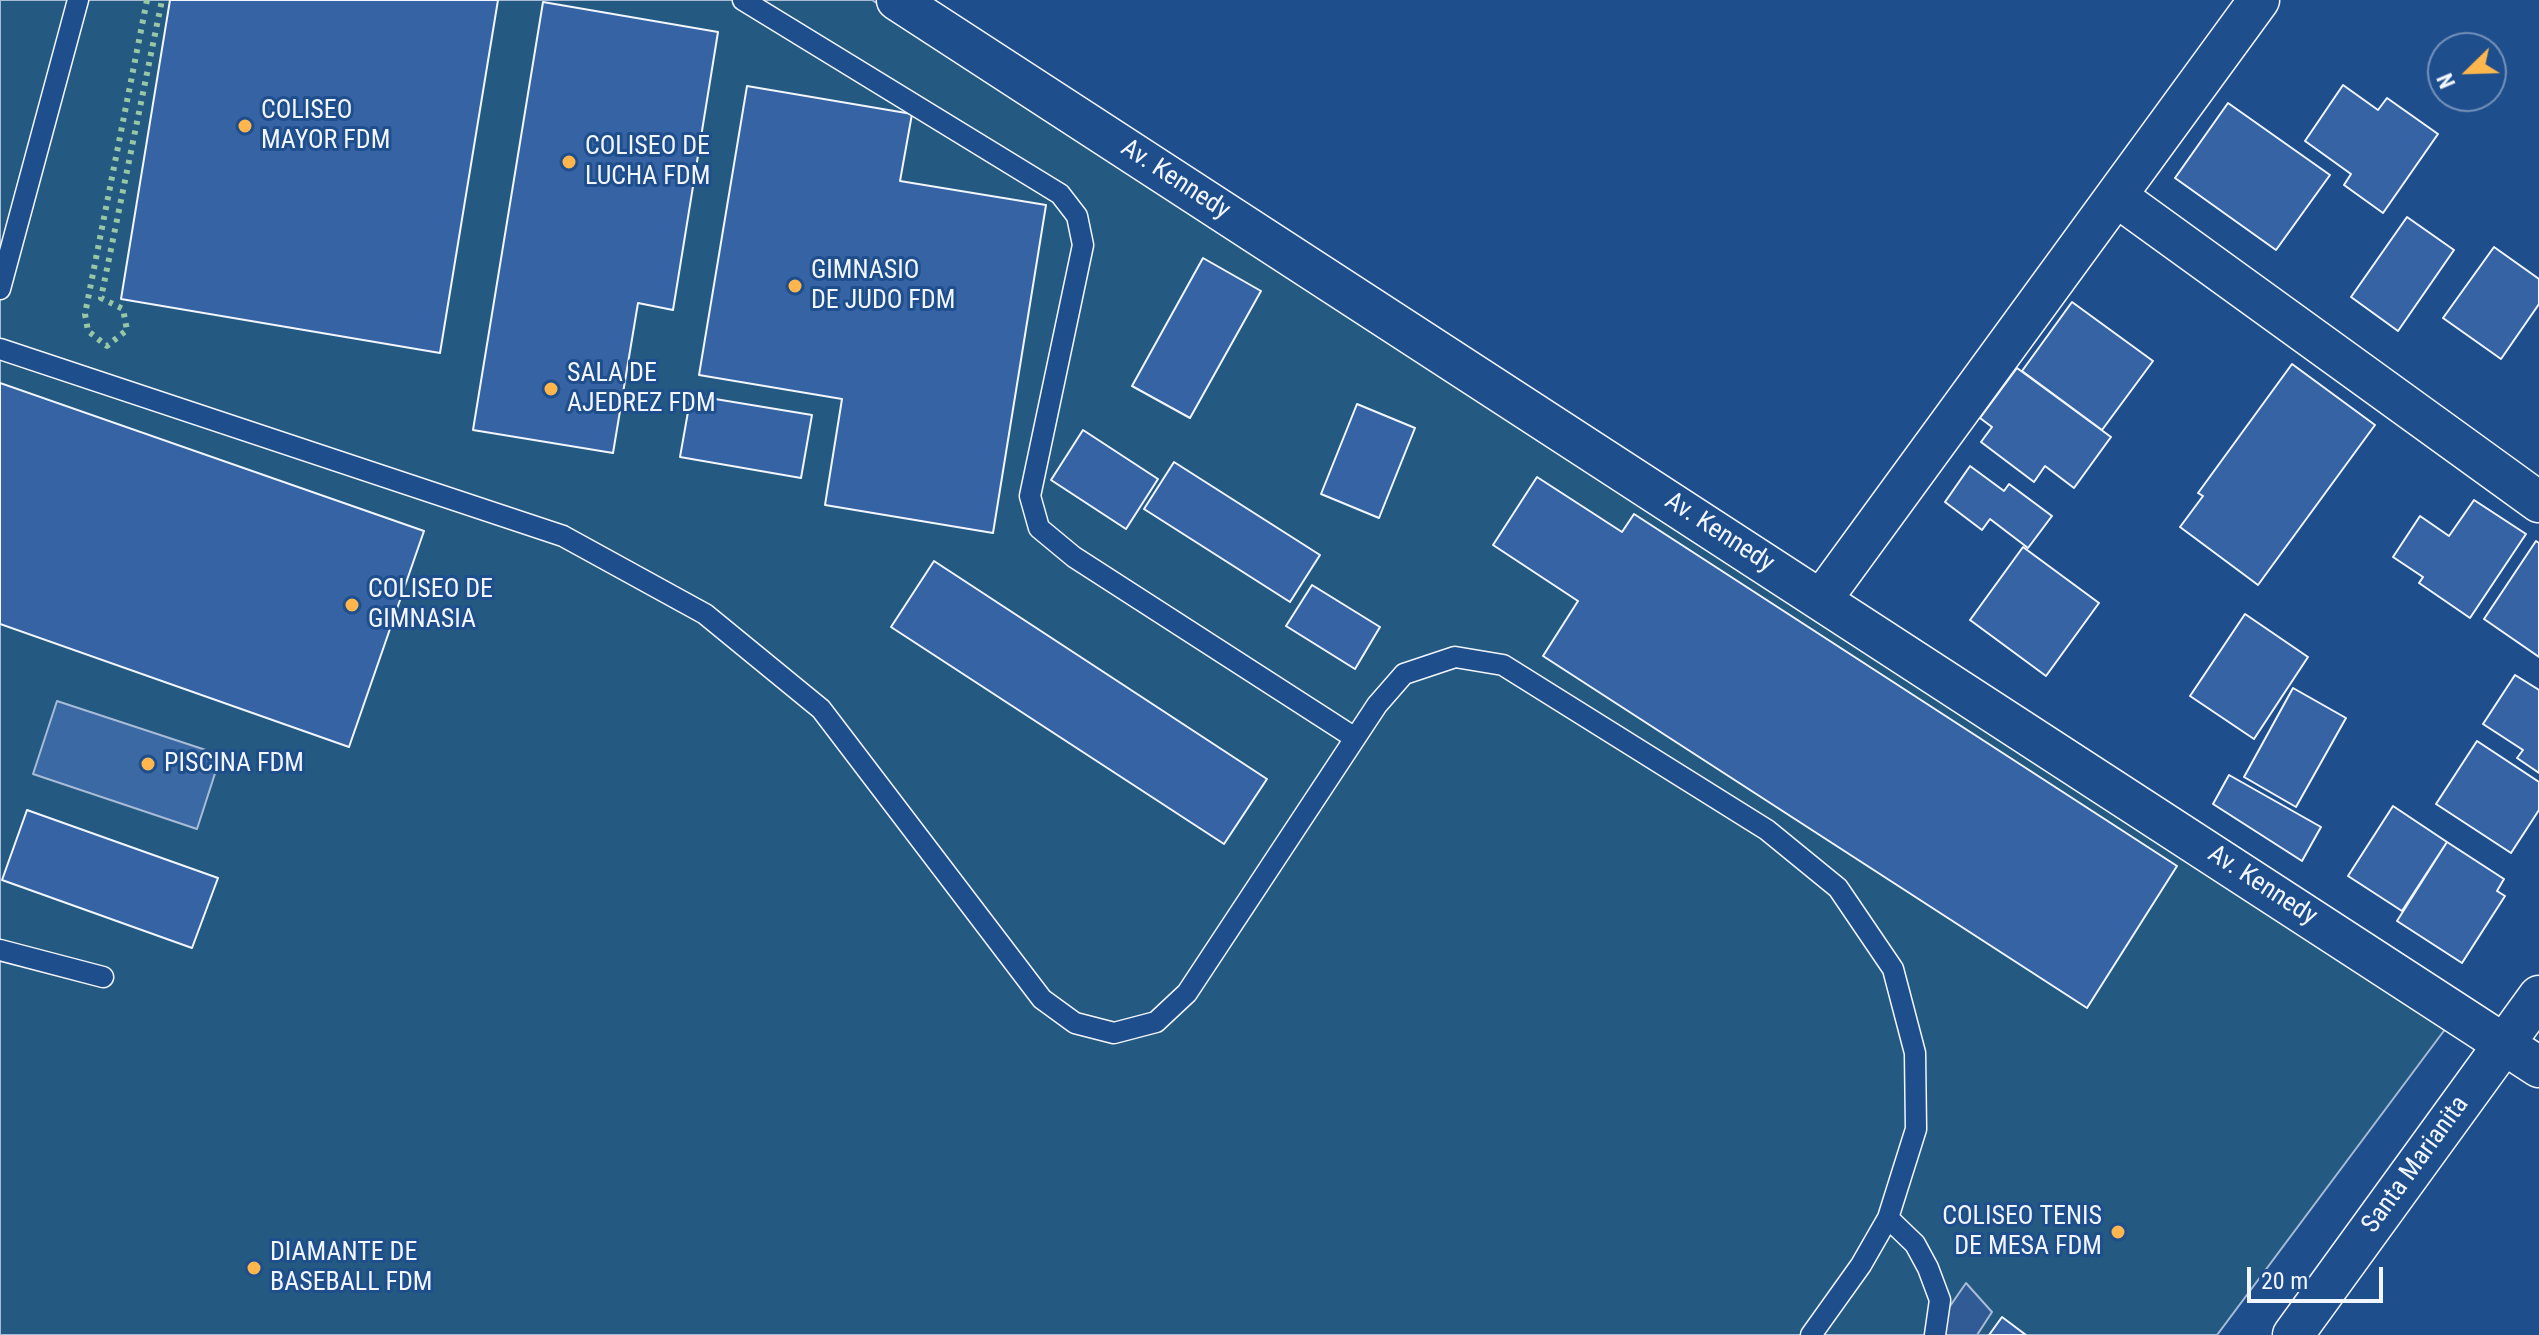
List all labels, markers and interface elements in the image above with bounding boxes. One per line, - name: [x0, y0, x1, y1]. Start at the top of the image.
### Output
- north arrow: [2427, 32, 2507, 112]
- text: N: [2432, 70, 2460, 92]
- place label: COLISEO MAYOR FDM: [261, 95, 390, 156]
- marker: COLISEO MAYOR FDM: [236, 117, 254, 135]
- place label: COLISEO DE LUCHA FDM: [585, 131, 710, 192]
- street label: Av. Kennedy: [1114, 133, 1236, 227]
- marker: COLISEO DE LUCHA FDM: [560, 153, 578, 171]
- place label: GIMNASIO DE JUDO FDM: [811, 255, 955, 316]
- marker: GIMNASIO DE JUDO FDM: [786, 277, 804, 295]
- place label: SALA DE AJEDREZ FDM: [567, 358, 716, 420]
- marker: SALA DE AJEDREZ FDM: [542, 380, 560, 398]
- street label: Av. Kennedy: [1658, 486, 1780, 580]
- place label: COLISEO DE GIMNASIA: [368, 574, 493, 636]
- marker: COLISEO DE GIMNASIA: [343, 596, 361, 614]
- place label: PISCINA FDM: [164, 748, 304, 780]
- marker: PISCINA FDM: [139, 755, 157, 773]
- street label: Av. Kennedy: [2201, 839, 2323, 933]
- street label: Santa Marianita: [2356, 1090, 2476, 1240]
- place label: COLISEO TENIS DE MESA FDM: [1942, 1201, 2102, 1262]
- marker: COLISEO TENIS DE MESA FDM: [2109, 1223, 2127, 1241]
- place label: DIAMANTE DE BASEBALL FDM: [270, 1237, 432, 1298]
- scale bar: [2251, 1251, 2387, 1301]
- marker: DIAMANTE DE BASEBALL FDM: [245, 1259, 263, 1277]
- text: 20 m: [2261, 1267, 2308, 1295]

